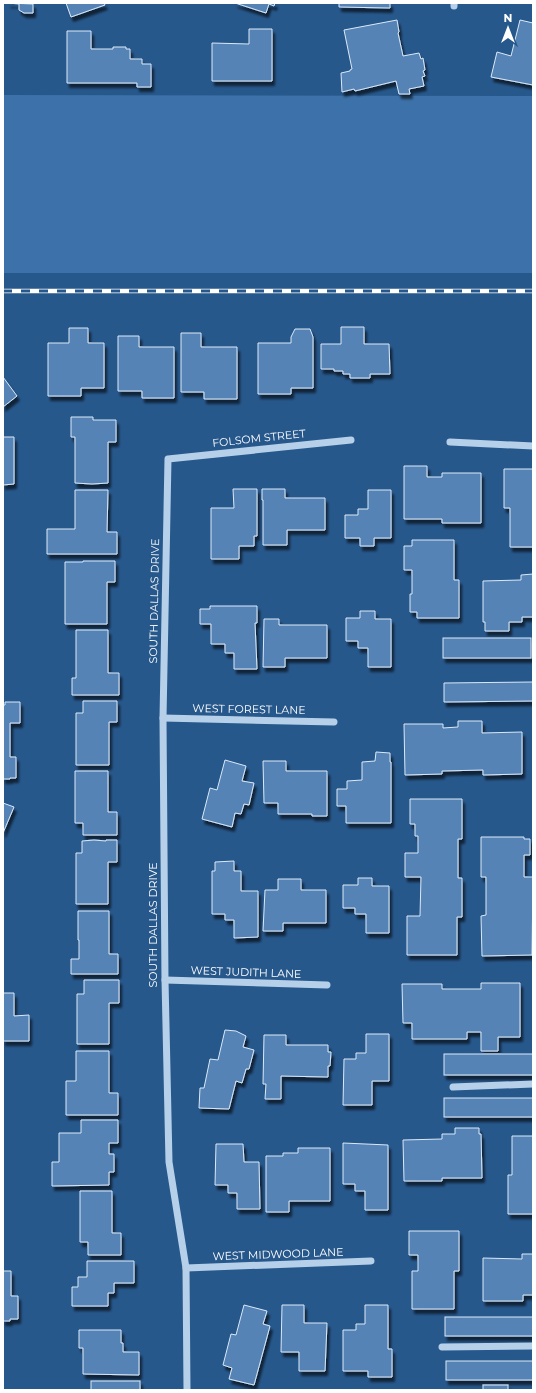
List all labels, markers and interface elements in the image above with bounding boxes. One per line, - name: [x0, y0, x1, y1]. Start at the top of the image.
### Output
- north arrow: [488, 8, 528, 48]
- text: N: [504, 11, 512, 25]
- street label: FOLSOM STREET: [212, 426, 307, 450]
- street label: SOUTH DALLAS DRIVE: [146, 538, 162, 664]
- street label: WEST FOREST LANE: [192, 701, 306, 717]
- street label: SOUTH DALLAS DRIVE: [146, 862, 160, 988]
- street label: WEST JUDITH LANE: [190, 963, 302, 981]
- street label: WEST MIDWOOD LANE: [212, 1245, 344, 1263]

